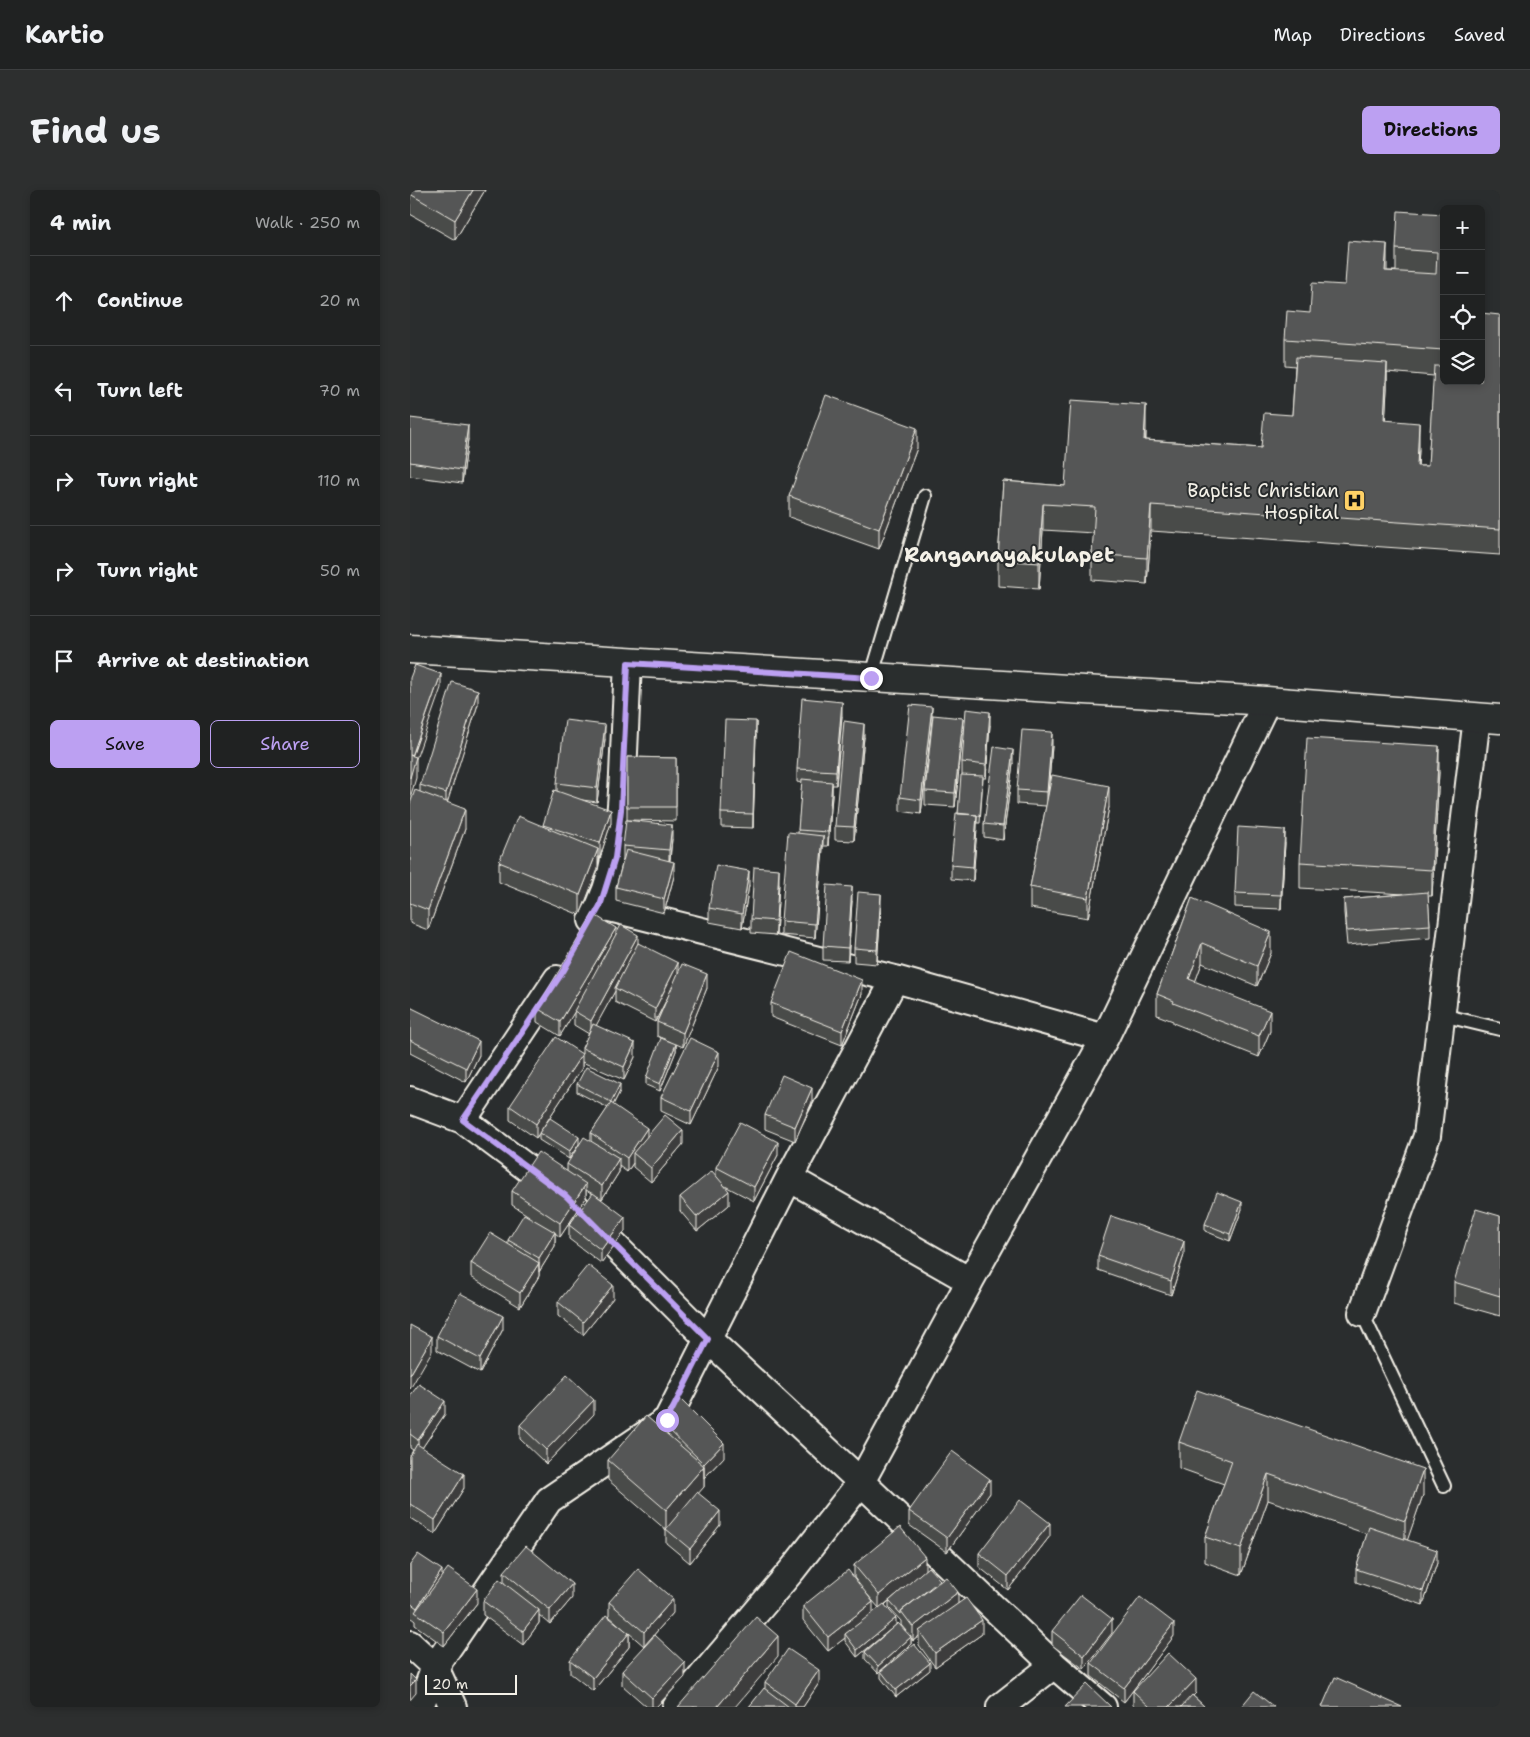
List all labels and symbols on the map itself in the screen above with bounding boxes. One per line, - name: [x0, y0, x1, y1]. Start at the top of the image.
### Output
- place label: Baptist Christian Hospital: [1187, 478, 1339, 525]
- hospital icon: Baptist Christian Hospital: [1343, 489, 1367, 513]
- district label: Ranganayakulapet: [904, 541, 1114, 569]
- route end: [860, 667, 883, 690]
- route start: [656, 1409, 679, 1432]
- scale bar: [425, 1672, 518, 1695]

